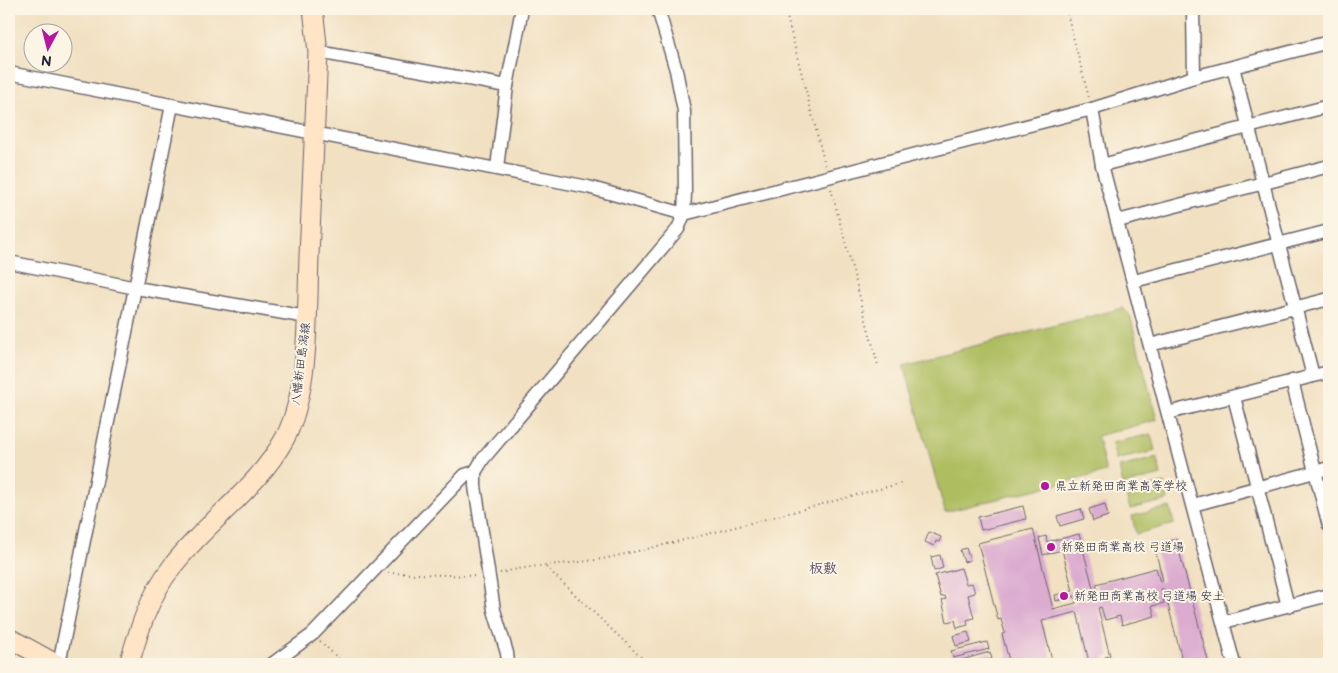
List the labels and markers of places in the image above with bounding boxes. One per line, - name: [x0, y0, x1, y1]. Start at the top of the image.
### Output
- place label: 県立新発田商業高等学校: [1055, 479, 1187, 494]
- marker: 県立新発田商業高等学校: [1039, 480, 1051, 492]
- place label: 新発田商業高校 弓道場: [1061, 540, 1184, 555]
- marker: 新発田商業高校 弓道場: [1045, 541, 1057, 553]
- place label: 新発田商業高校 弓道場 安土: [1074, 589, 1224, 604]
- marker: 新発田商業高校 弓道場 安土: [1058, 590, 1070, 602]

